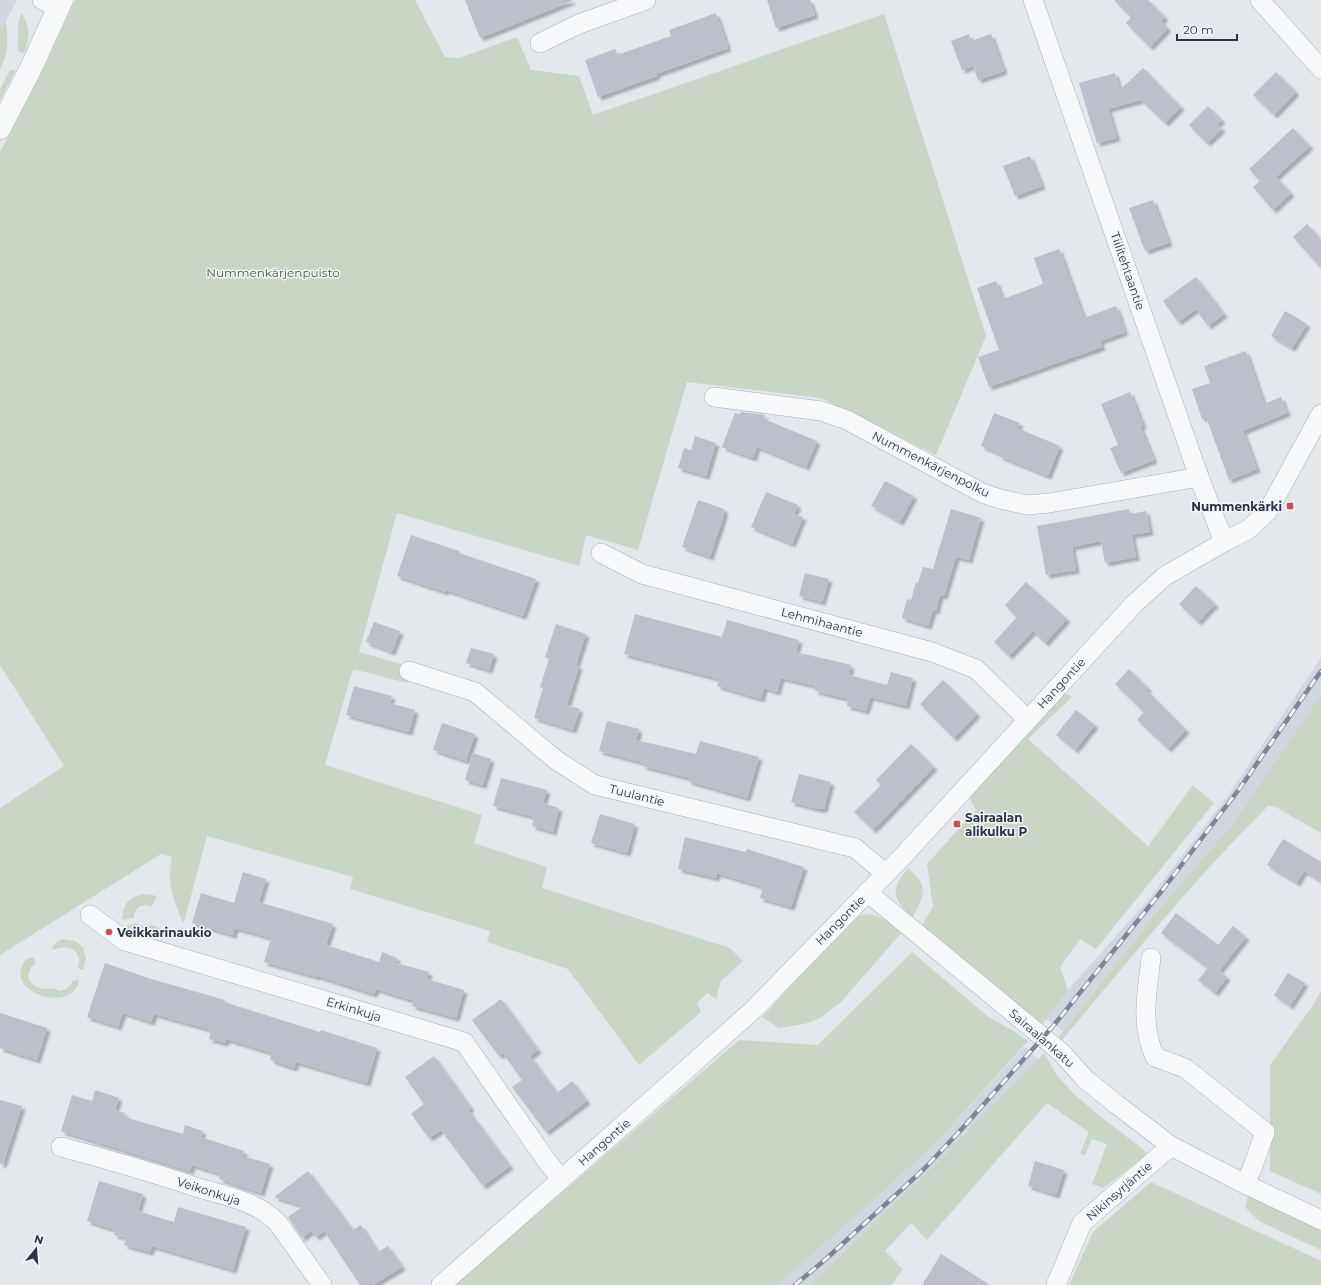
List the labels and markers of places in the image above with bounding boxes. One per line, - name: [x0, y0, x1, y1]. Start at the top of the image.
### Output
- place label: Nummenkärki: [1191, 499, 1282, 514]
- marker: Nummenkärki: [1285, 501, 1295, 511]
- place label: Sairaalan alikulku P: [965, 810, 1028, 839]
- marker: Sairaalan alikulku P: [952, 819, 962, 829]
- place label: Veikkarinaukio: [116, 925, 212, 940]
- marker: Veikkarinaukio: [104, 927, 114, 937]

